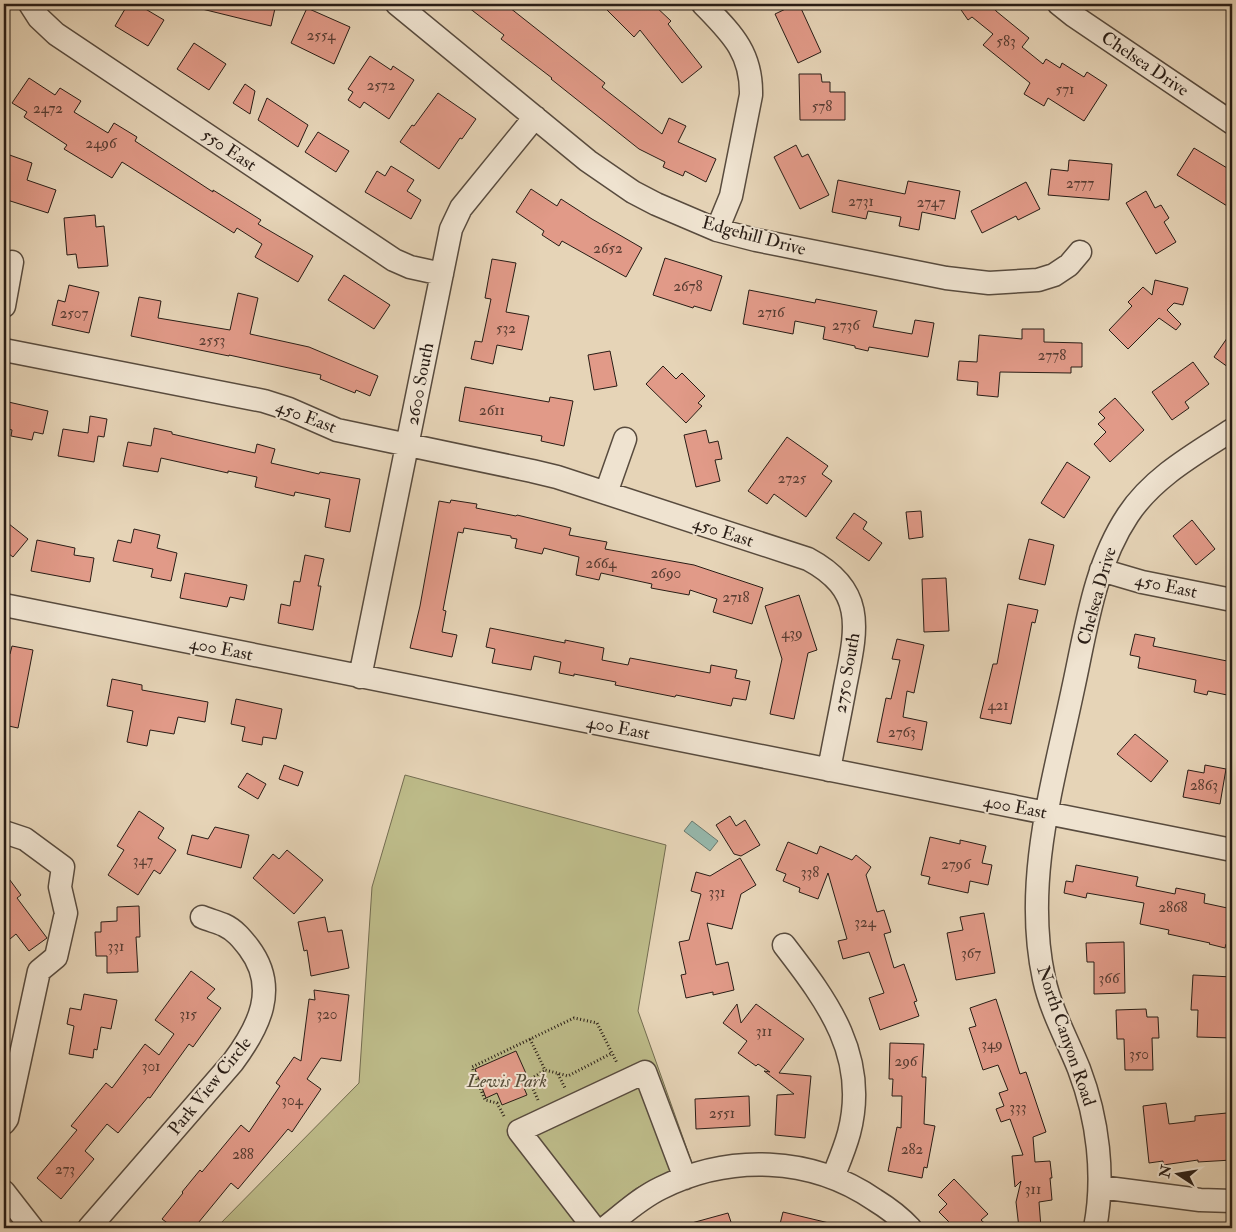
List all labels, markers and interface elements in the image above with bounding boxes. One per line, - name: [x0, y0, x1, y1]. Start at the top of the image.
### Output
- house number: 2554: [307, 26, 336, 45]
- street label: Chelsea Drive: [1097, 26, 1194, 102]
- house number: 583: [996, 32, 1016, 51]
- house number: 2572: [367, 76, 396, 95]
- house number: 571: [1056, 80, 1074, 99]
- house number: 578: [812, 97, 832, 116]
- house number: 2472: [33, 99, 63, 118]
- street label: 550 East: [197, 123, 261, 177]
- house number: 2496: [86, 134, 118, 153]
- house number: 2777: [1066, 174, 1094, 193]
- house number: 2731: [848, 192, 874, 211]
- house number: 2747: [917, 193, 945, 212]
- street label: Edgehill Drive: [700, 211, 809, 261]
- house number: 2652: [593, 239, 623, 258]
- house number: 2678: [673, 277, 703, 296]
- house number: 2716: [757, 303, 786, 322]
- house number: 2507: [60, 304, 88, 323]
- house number: 2736: [832, 316, 861, 335]
- house number: 532: [496, 319, 516, 338]
- house number: 2553: [199, 331, 225, 350]
- street label: 2600 South: [401, 340, 439, 427]
- house number: 2778: [1038, 346, 1066, 365]
- street label: 450 East: [273, 395, 340, 439]
- house number: 2611: [479, 401, 505, 420]
- house number: 2725: [778, 469, 807, 488]
- street label: 450 East: [690, 511, 757, 553]
- street label: Chelsea Drive: [1072, 544, 1122, 648]
- house number: 2664: [586, 554, 617, 573]
- house number: 2690: [651, 564, 681, 583]
- street label: 450 East: [1133, 568, 1199, 604]
- house number: 2718: [723, 588, 749, 607]
- house number: 439: [781, 624, 803, 643]
- street label: 2750 South: [829, 630, 865, 715]
- street label: 400 East: [187, 632, 255, 666]
- house number: 421: [987, 696, 1009, 715]
- street label: 400 East: [584, 711, 652, 745]
- house number: 2763: [888, 723, 916, 742]
- house number: 2863: [1190, 776, 1218, 795]
- street label: 400 East: [981, 790, 1049, 824]
- house number: 347: [133, 851, 153, 870]
- house number: 2796: [941, 855, 972, 874]
- house number: 338: [801, 863, 819, 882]
- house number: 331: [709, 883, 725, 902]
- house number: 2868: [1158, 898, 1188, 917]
- house number: 324: [854, 913, 877, 932]
- house number: 331: [108, 937, 124, 956]
- house number: 367: [961, 944, 981, 963]
- street label: North Canyon Road: [1031, 963, 1101, 1109]
- house number: 366: [1099, 969, 1121, 988]
- house number: 315: [179, 1005, 197, 1024]
- house number: 320: [316, 1005, 338, 1024]
- house number: 311: [756, 1022, 772, 1041]
- street label: Park View Circle: [163, 1032, 257, 1140]
- house number: 349: [981, 1035, 1003, 1054]
- house number: 350: [1129, 1045, 1149, 1064]
- house number: 296: [895, 1052, 919, 1071]
- house number: 301: [142, 1057, 160, 1076]
- park label: Lewis Park: [466, 1070, 547, 1093]
- house number: 304: [281, 1091, 304, 1110]
- house number: 333: [1009, 1098, 1027, 1117]
- house number: 2551: [709, 1104, 735, 1123]
- house number: 282: [901, 1140, 924, 1159]
- house number: 288: [232, 1145, 254, 1164]
- north arrow: [1154, 1150, 1204, 1200]
- house number: 273: [55, 1160, 75, 1179]
- text: N: [1156, 1163, 1175, 1180]
- house number: 311: [1025, 1180, 1041, 1199]

